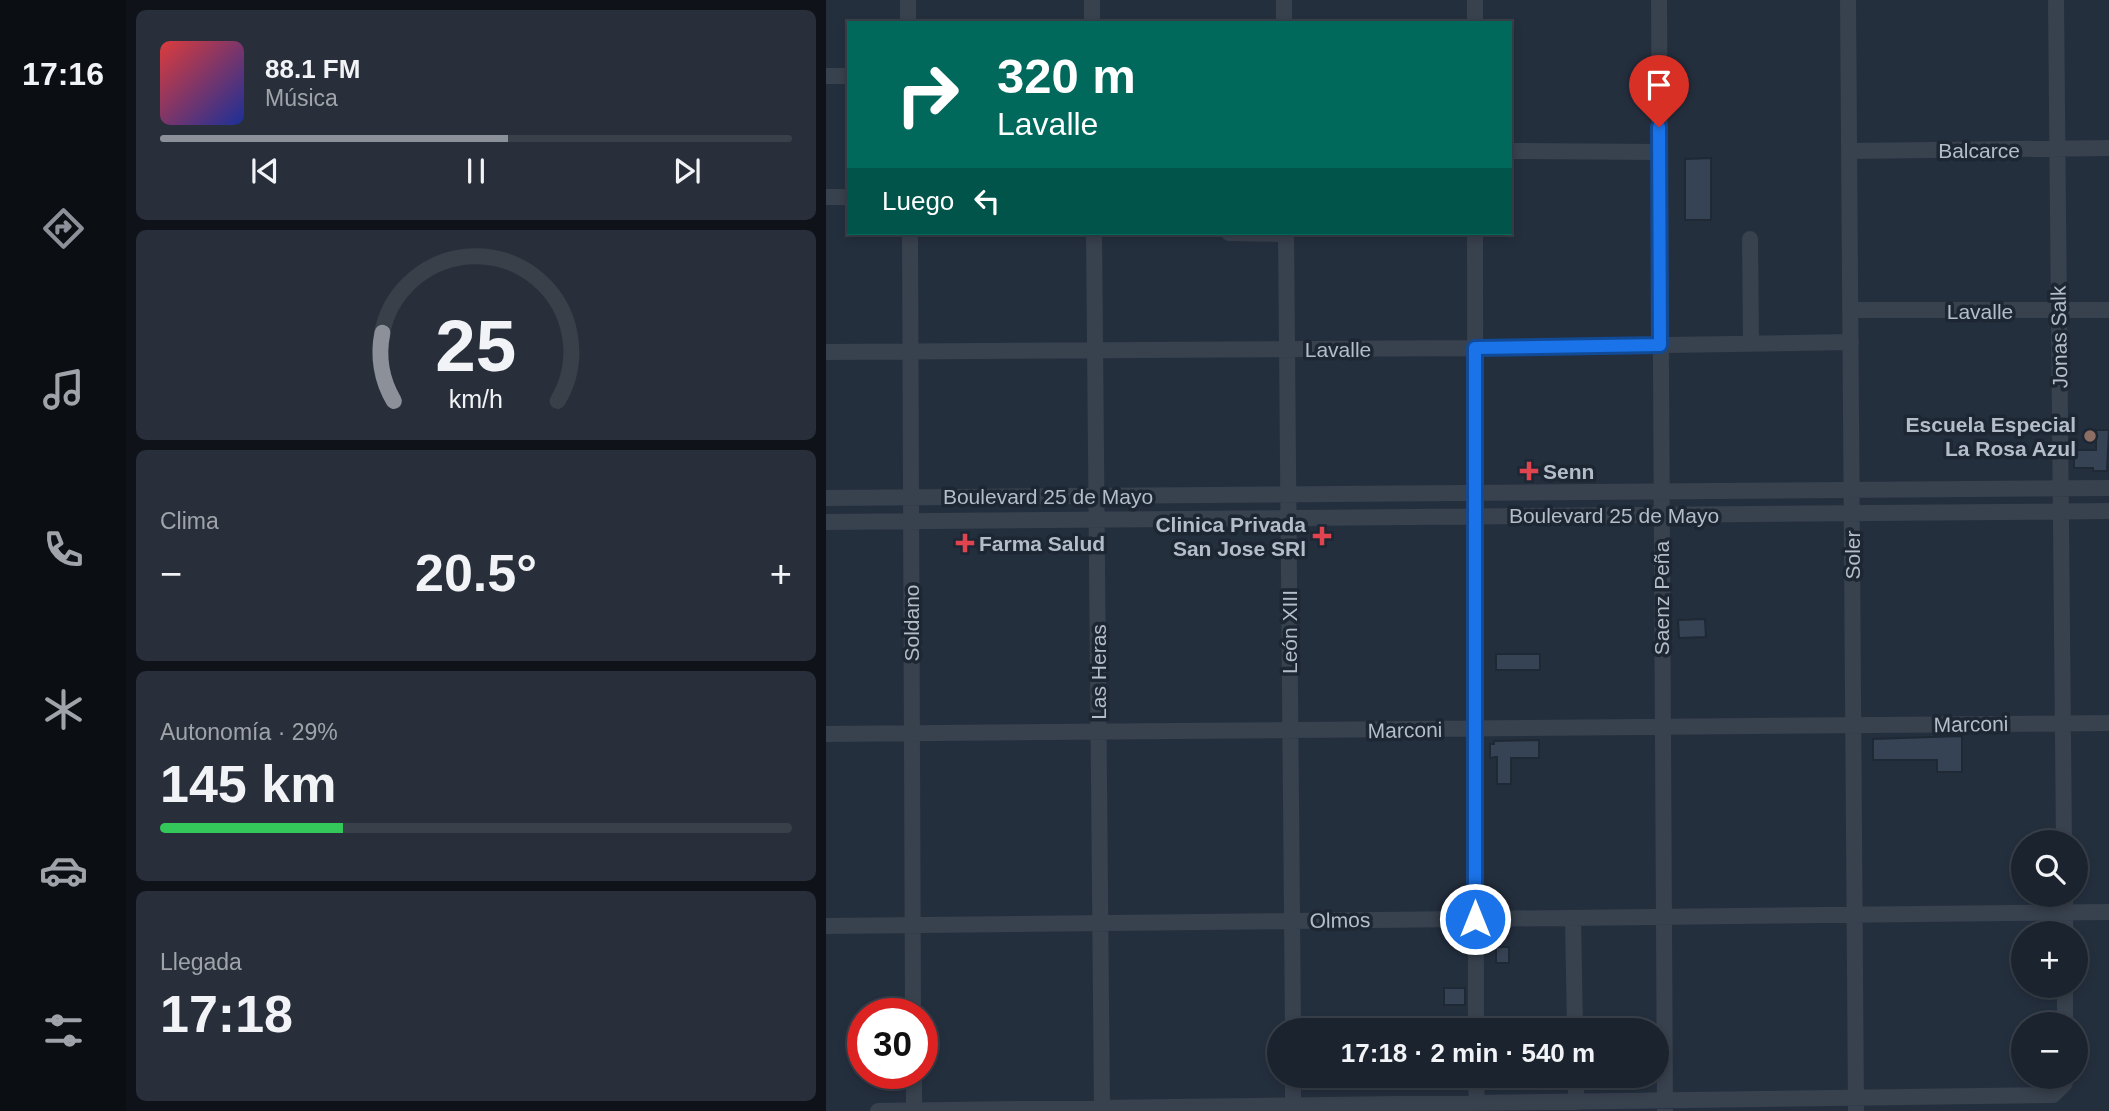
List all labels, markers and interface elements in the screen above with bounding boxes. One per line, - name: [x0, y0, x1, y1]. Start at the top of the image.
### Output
- icon: right: [882, 49, 973, 140]
- text: 320 m: [997, 49, 1136, 103]
- text: 88.1 FM: [265, 54, 360, 84]
- pin: [1629, 55, 1689, 127]
- text: 17:16: [22, 56, 104, 92]
- icon: arrive: [1640, 66, 1678, 104]
- text: Música: [265, 85, 338, 111]
- text: Lavalle: [997, 106, 1098, 142]
- street label: Balcarce: [1938, 139, 2020, 162]
- icon: previous: [246, 152, 284, 190]
- icon: pause: [457, 152, 495, 190]
- icon: next: [668, 152, 706, 190]
- icon: left: [968, 182, 1006, 220]
- text: Luego: [882, 186, 954, 216]
- icon: directions: [39, 204, 88, 253]
- street label: Jonas Salk: [2047, 285, 2071, 389]
- street label: Lavalle: [1947, 300, 2013, 323]
- text: 25: [436, 306, 516, 387]
- street label: Lavalle: [1305, 338, 1371, 361]
- icon: music: [39, 365, 88, 414]
- text: km/h: [449, 385, 503, 413]
- place label: Escuela Especial La Rosa Azul: [1906, 413, 2076, 460]
- marker: Escuela Especial La Rosa Azul: [2082, 428, 2098, 444]
- place label: Senn: [1543, 460, 1594, 483]
- marker: Senn: [1521, 463, 1537, 479]
- street label: Boulevard 25 de Mayo: [943, 485, 1153, 508]
- street label: Boulevard 25 de Mayo: [1509, 504, 1719, 527]
- text: Clima: [160, 508, 219, 534]
- place label: Clinica Privada San Jose SRl: [1155, 513, 1306, 560]
- icon: phone: [39, 525, 88, 574]
- marker: Clinica Privada San Jose SRl: [1312, 526, 1332, 546]
- street label: Soler: [1841, 530, 1864, 580]
- place label: Farma Salud: [979, 532, 1105, 555]
- marker: Farma Salud: [957, 535, 973, 551]
- street label: Saenz Peña: [1650, 540, 1673, 655]
- text: 20.5°: [415, 544, 537, 602]
- text: −: [160, 553, 182, 595]
- text: +: [770, 553, 792, 595]
- street label: Soldano: [900, 584, 923, 662]
- street label: León XIII: [1278, 590, 1301, 674]
- street label: Las Heras: [1087, 624, 1110, 720]
- icon: climate: [39, 685, 88, 734]
- street label: Marconi: [1933, 712, 2009, 736]
- street label: Marconi: [1367, 718, 1443, 742]
- text: Autonomía · 29%: [160, 719, 338, 745]
- text: 145 km: [160, 755, 336, 813]
- map controls: [2011, 830, 2088, 1089]
- button: search: [2011, 830, 2088, 907]
- icon: car: [39, 846, 88, 895]
- position arrow: [1438, 882, 1512, 956]
- street label: Olmos: [1309, 908, 1371, 932]
- button: +: [2011, 921, 2088, 998]
- text: Llegada: [160, 949, 242, 975]
- text: 17:18: [160, 985, 293, 1043]
- speed limit sign: 30: [847, 998, 938, 1089]
- icon: filters: [39, 1006, 88, 1055]
- button: −: [2011, 1012, 2088, 1089]
- text: 17:18 · 2 min · 540 m: [1341, 1038, 1595, 1068]

